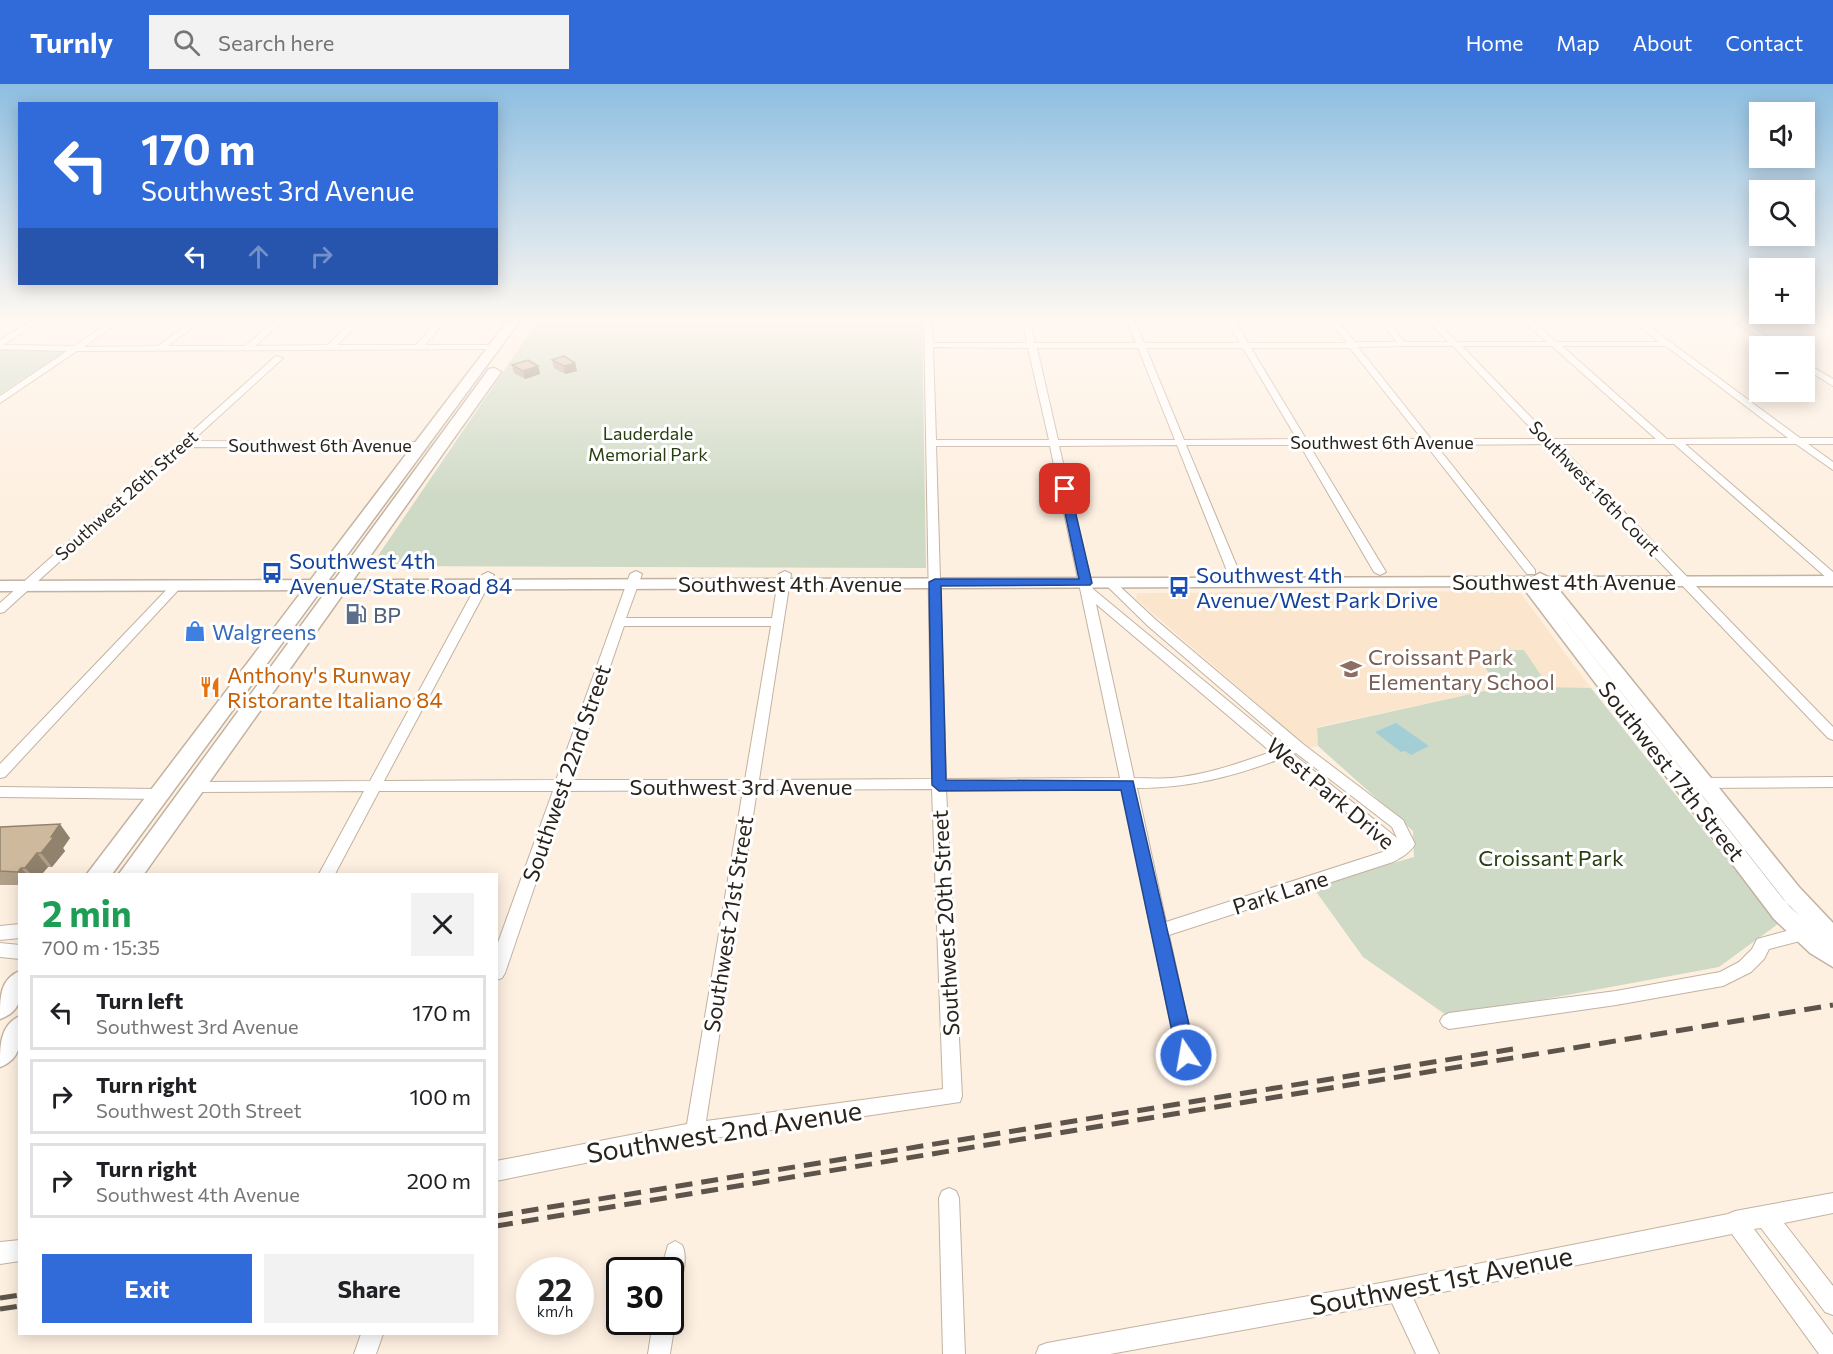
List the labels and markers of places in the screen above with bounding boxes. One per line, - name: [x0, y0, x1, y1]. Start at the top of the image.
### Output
- pin: [1039, 463, 1090, 514]
- place label: Southwest 4th Avenue/State Road 84: [289, 547, 512, 599]
- bus stop icon: Southwest 4th Avenue/State Road 84: [260, 561, 284, 585]
- place label: Southwest 4th Avenue/West Park Drive: [1196, 561, 1438, 613]
- bus stop icon: Southwest 4th Avenue/West Park Drive: [1167, 575, 1191, 599]
- place label: BP: [373, 601, 401, 628]
- fuel station icon: BP: [344, 602, 368, 626]
- place label: Walgreens: [212, 618, 317, 645]
- shop icon: Walgreens: [183, 619, 207, 643]
- place label: Croissant Park Elementary School: [1368, 643, 1555, 695]
- school or university icon: Croissant Park Elementary School: [1339, 657, 1363, 681]
- place label: Anthony's Runway Ristorante Italiano 84: [227, 661, 443, 713]
- restaurant icon: Anthony's Runway Ristorante Italiano 84: [198, 675, 222, 699]

